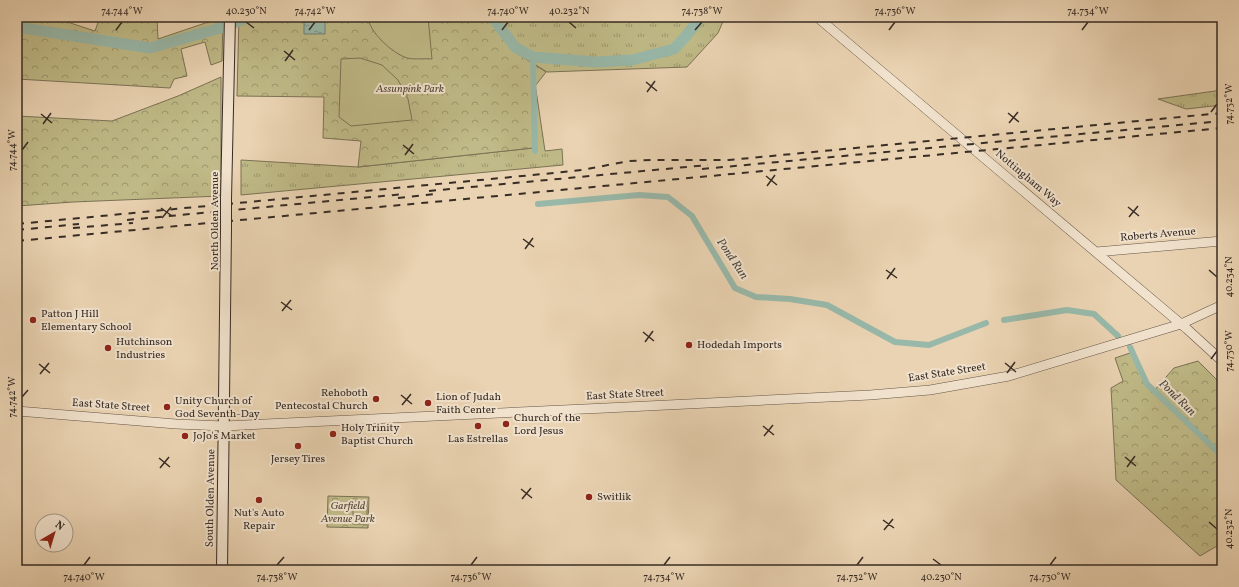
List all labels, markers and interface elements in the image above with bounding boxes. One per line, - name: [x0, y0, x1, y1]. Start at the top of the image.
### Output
- text: 74.744°W: [101, 4, 143, 18]
- text: 40.230°N: [225, 4, 267, 18]
- text: 74.742°W: [294, 4, 336, 18]
- text: 74.740°W: [487, 4, 529, 18]
- text: 40.232°N: [549, 4, 590, 18]
- text: 74.738°W: [681, 4, 723, 18]
- text: 74.736°W: [875, 4, 916, 18]
- text: 74.734°W: [1067, 4, 1109, 18]
- park label: Assunpink Park: [375, 82, 444, 97]
- text: 74.732°W: [1222, 83, 1236, 125]
- text: 74.744°W: [5, 129, 19, 171]
- street label: Nottingham Way: [992, 147, 1064, 211]
- street label: North Olden Avenue: [208, 172, 223, 270]
- street label: Roberts Avenue: [1120, 224, 1196, 246]
- water label: Pond Run: [712, 235, 752, 283]
- text: 40.234°N: [1222, 256, 1236, 298]
- place label: Patton J Hill Elementary School: [41, 307, 132, 335]
- marker: Patton J Hill Elementary School: [28, 315, 38, 325]
- text: 74.730°W: [1222, 330, 1236, 372]
- place label: Hutchinson Industries: [116, 335, 173, 363]
- place label: Hodedah Imports: [697, 338, 782, 353]
- marker: Hodedah Imports: [684, 340, 694, 350]
- marker: Hutchinson Industries: [103, 343, 113, 353]
- street label: East State Street: [907, 359, 987, 387]
- text: 74.742°W: [5, 376, 19, 418]
- water label: Pond Run: [1155, 376, 1199, 420]
- street label: East State Street: [586, 385, 665, 405]
- place label: Rehoboth Pentecostal Church: [275, 386, 368, 414]
- place label: Lion of Judah Faith Center: [436, 390, 502, 418]
- place label: Unity Church of God Seventh-Day: [175, 394, 260, 422]
- marker: Rehoboth Pentecostal Church: [371, 394, 381, 404]
- street label: East State Street: [72, 396, 151, 416]
- marker: Lion of Judah Faith Center: [423, 398, 433, 408]
- marker: Unity Church of God Seventh-Day: [162, 402, 172, 412]
- place label: Church of the Lord Jesus: [514, 411, 581, 439]
- marker: Church of the Lord Jesus: [501, 419, 511, 429]
- place label: Holy Trinity Baptist Church: [341, 421, 414, 449]
- marker: Las Estrellas: [473, 421, 483, 431]
- place label: JoJo's Market: [193, 429, 256, 444]
- marker: Holy Trinity Baptist Church: [328, 429, 338, 439]
- marker: JoJo's Market: [180, 431, 190, 441]
- place label: Las Estrellas: [448, 432, 508, 447]
- marker: Jersey Tires: [293, 441, 303, 451]
- street label: South Olden Avenue: [203, 449, 219, 547]
- place label: Jersey Tires: [271, 452, 326, 467]
- place label: Switlik: [597, 490, 631, 505]
- marker: Switlik: [584, 492, 594, 502]
- marker: Nut's Auto Repair: [254, 495, 264, 505]
- park label: Garfield Avenue Park: [320, 499, 375, 527]
- place label: Nut's Auto Repair: [234, 506, 284, 534]
- text: 40.232°N: [1222, 508, 1236, 549]
- north arrow: [34, 513, 74, 553]
- text: N: [51, 518, 67, 535]
- text: 74.740°W: [63, 570, 105, 584]
- text: 74.738°W: [256, 570, 298, 584]
- text: 74.736°W: [451, 570, 492, 584]
- text: 74.734°W: [643, 570, 685, 584]
- text: 74.732°W: [836, 570, 878, 584]
- text: 40.230°N: [920, 570, 962, 584]
- text: 74.730°W: [1029, 570, 1071, 584]

